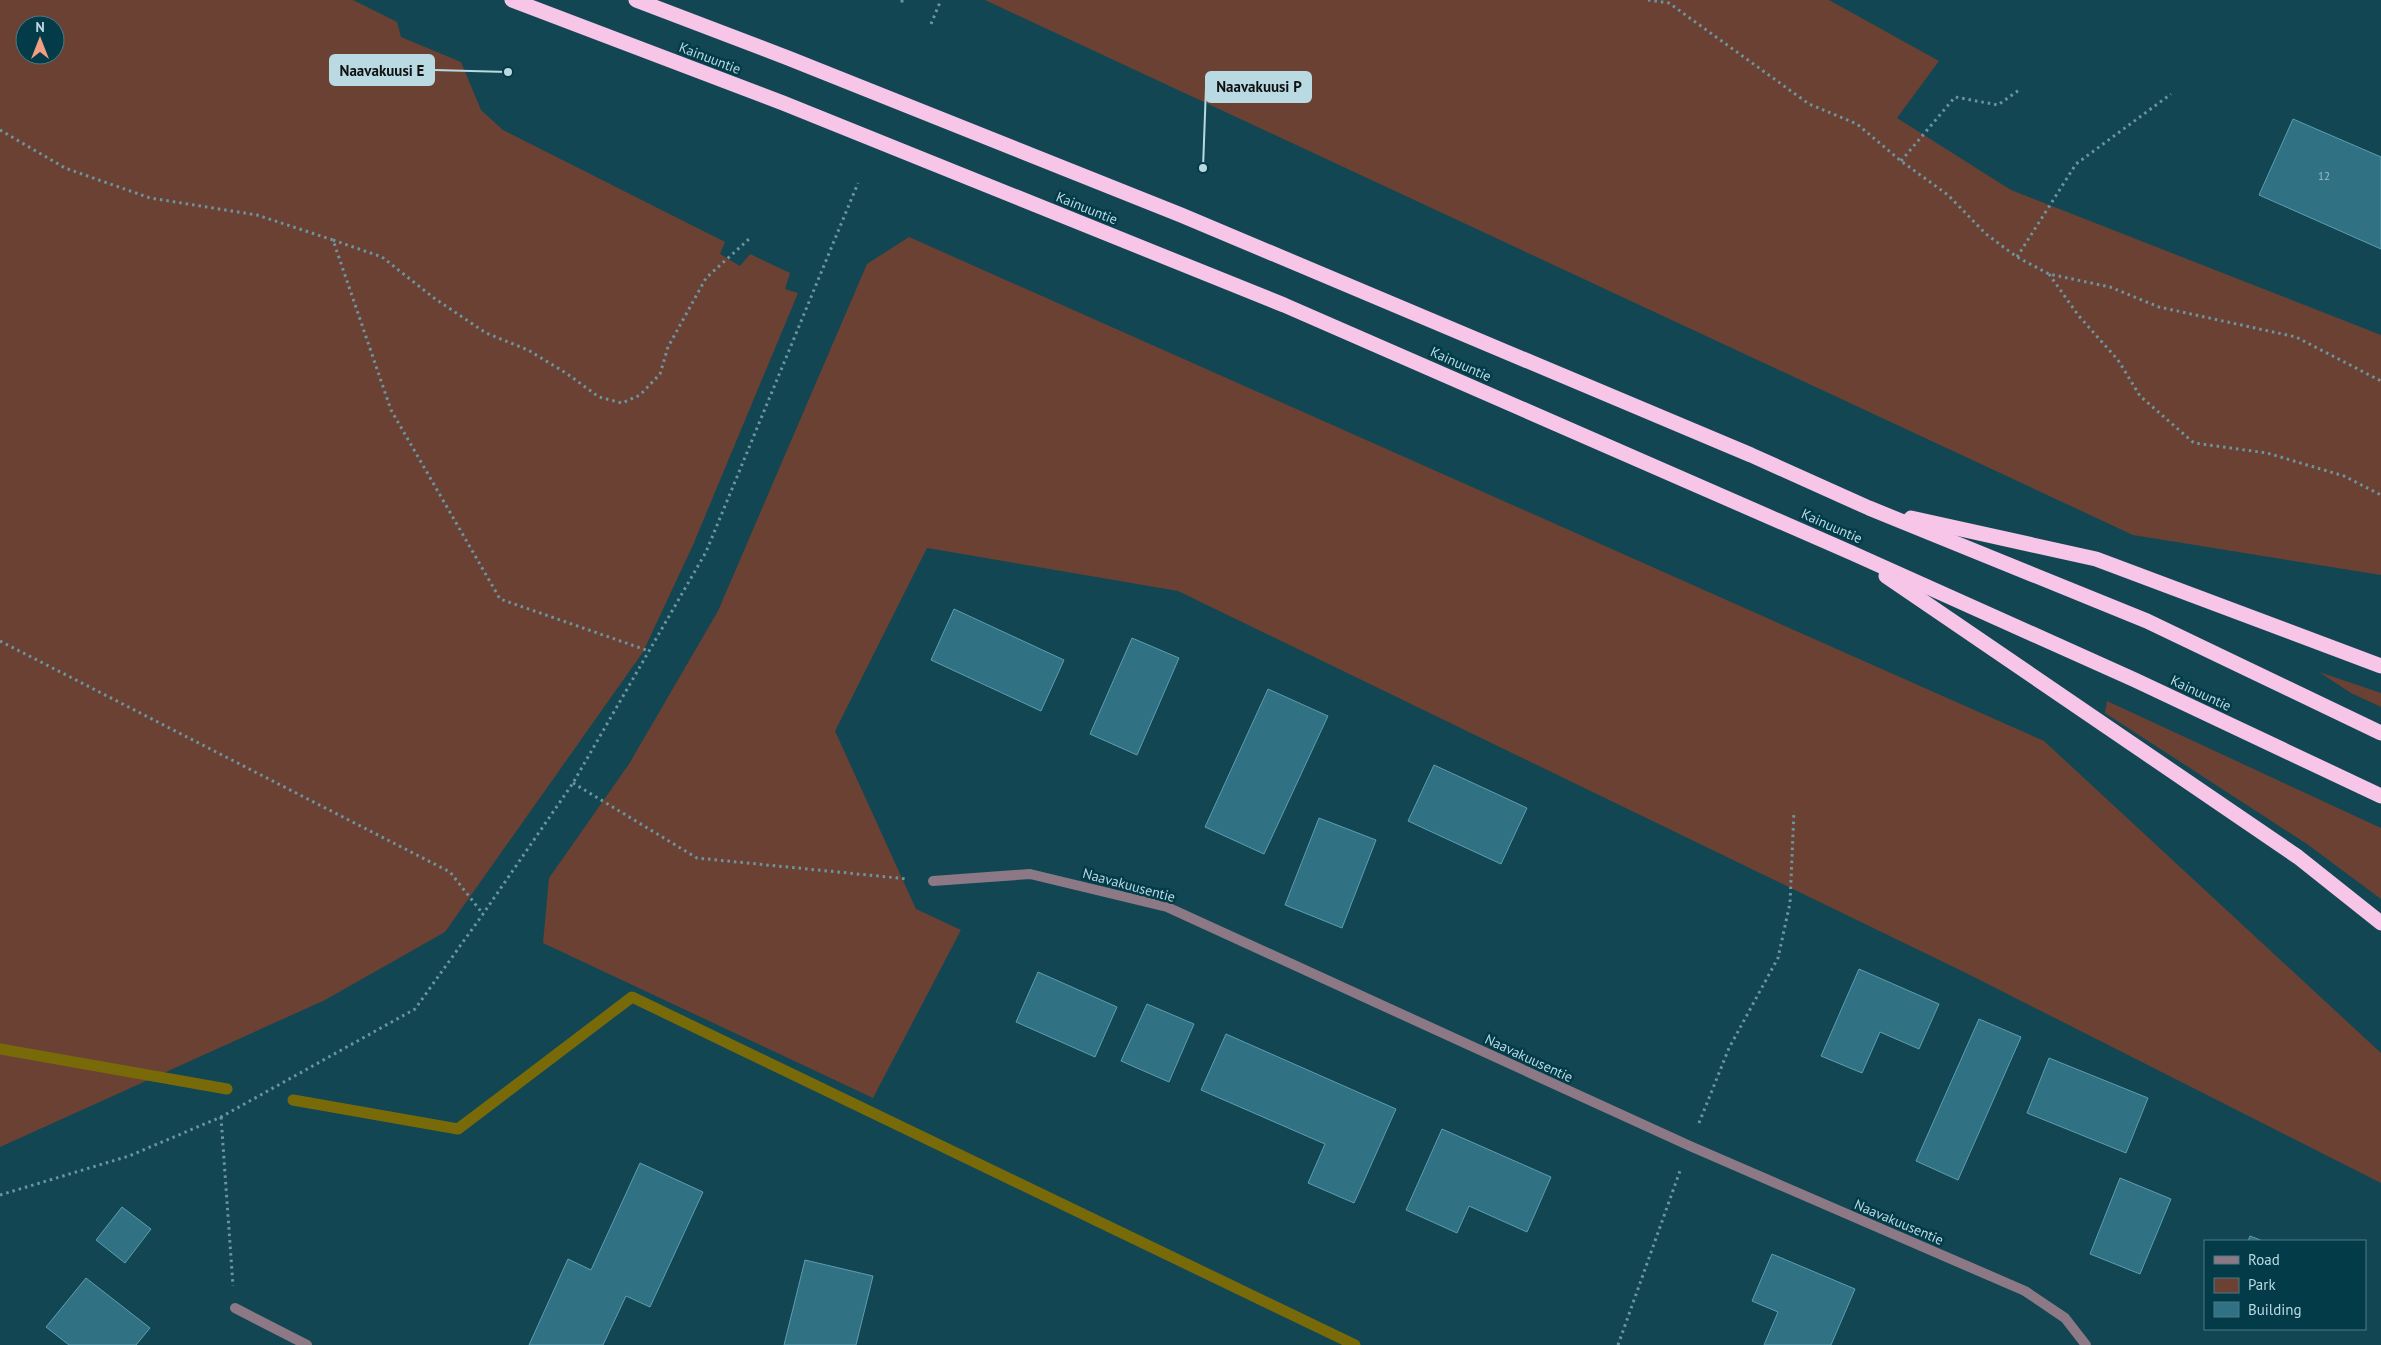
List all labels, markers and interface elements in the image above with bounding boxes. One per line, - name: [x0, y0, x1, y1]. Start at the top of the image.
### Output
- north arrow: [15, 15, 65, 65]
- text: N: [35, 18, 45, 36]
- street label: Kainuuntie: [676, 38, 744, 78]
- callout: Naavakuusi E: [330, 55, 434, 85]
- text: Naavakuusi E: [340, 61, 425, 80]
- callout: Naavakuusi P: [1206, 72, 1311, 102]
- text: Naavakuusi P: [1216, 77, 1302, 96]
- house number: 12: [2318, 169, 2330, 183]
- street label: Kainuuntie: [1054, 188, 1120, 228]
- street label: Kainuuntie: [1428, 343, 1494, 385]
- street label: Kainuuntie: [1799, 505, 1865, 547]
- street label: Kainuuntie: [2168, 671, 2234, 715]
- street label: Naavakuusentie: [1081, 864, 1177, 906]
- street label: Naavakuusentie: [1482, 1030, 1576, 1086]
- street label: Naavakuusentie: [1852, 1195, 1946, 1249]
- legend: [2204, 1240, 2366, 1330]
- text: Road: [2248, 1250, 2280, 1269]
- text: Park: [2248, 1275, 2276, 1294]
- text: Building: [2248, 1300, 2302, 1319]

